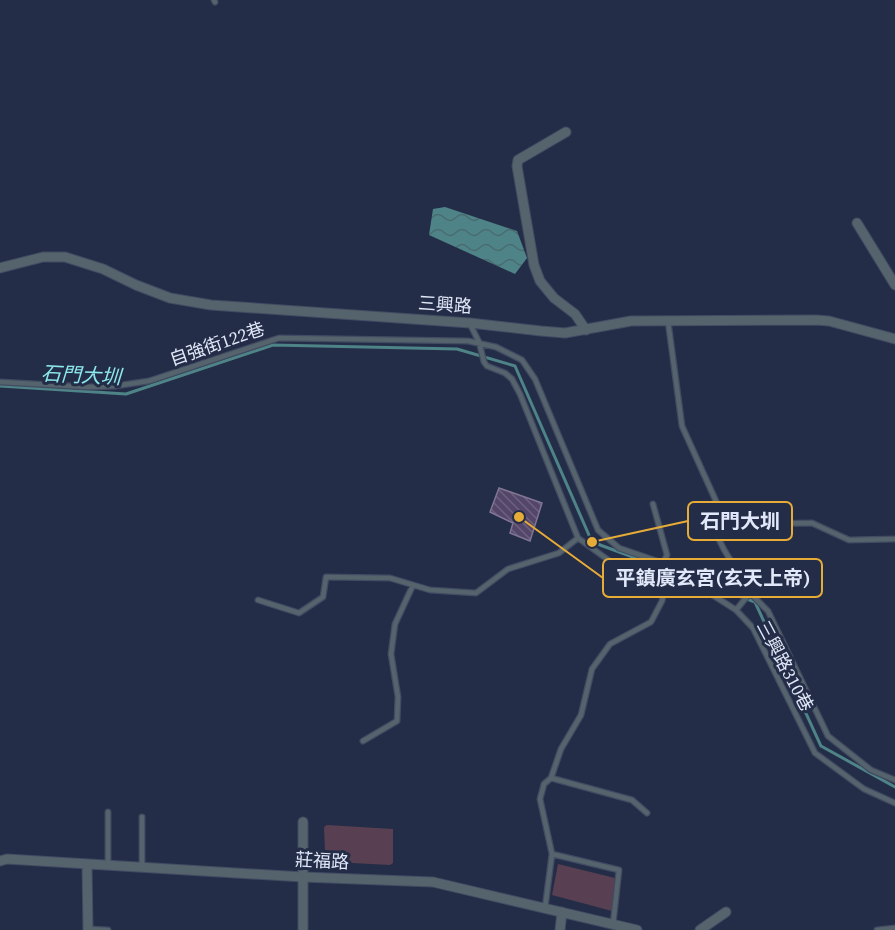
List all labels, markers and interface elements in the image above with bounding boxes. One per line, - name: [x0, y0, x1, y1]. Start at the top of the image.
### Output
- street label: 三興路: [417, 290, 473, 319]
- street label: 自強街122巷: [166, 316, 268, 371]
- water label: 石門大圳: [40, 359, 125, 391]
- callout: 石門大圳: [688, 502, 792, 540]
- text: 石門大圳: [700, 507, 780, 535]
- callout: 平鎮廣玄宮(玄天上帝): [603, 559, 822, 597]
- text: 平鎮廣玄宮(玄天上帝): [615, 564, 811, 592]
- street label: 三興路310巷: [751, 616, 820, 715]
- street label: 莊福路: [294, 847, 350, 874]

